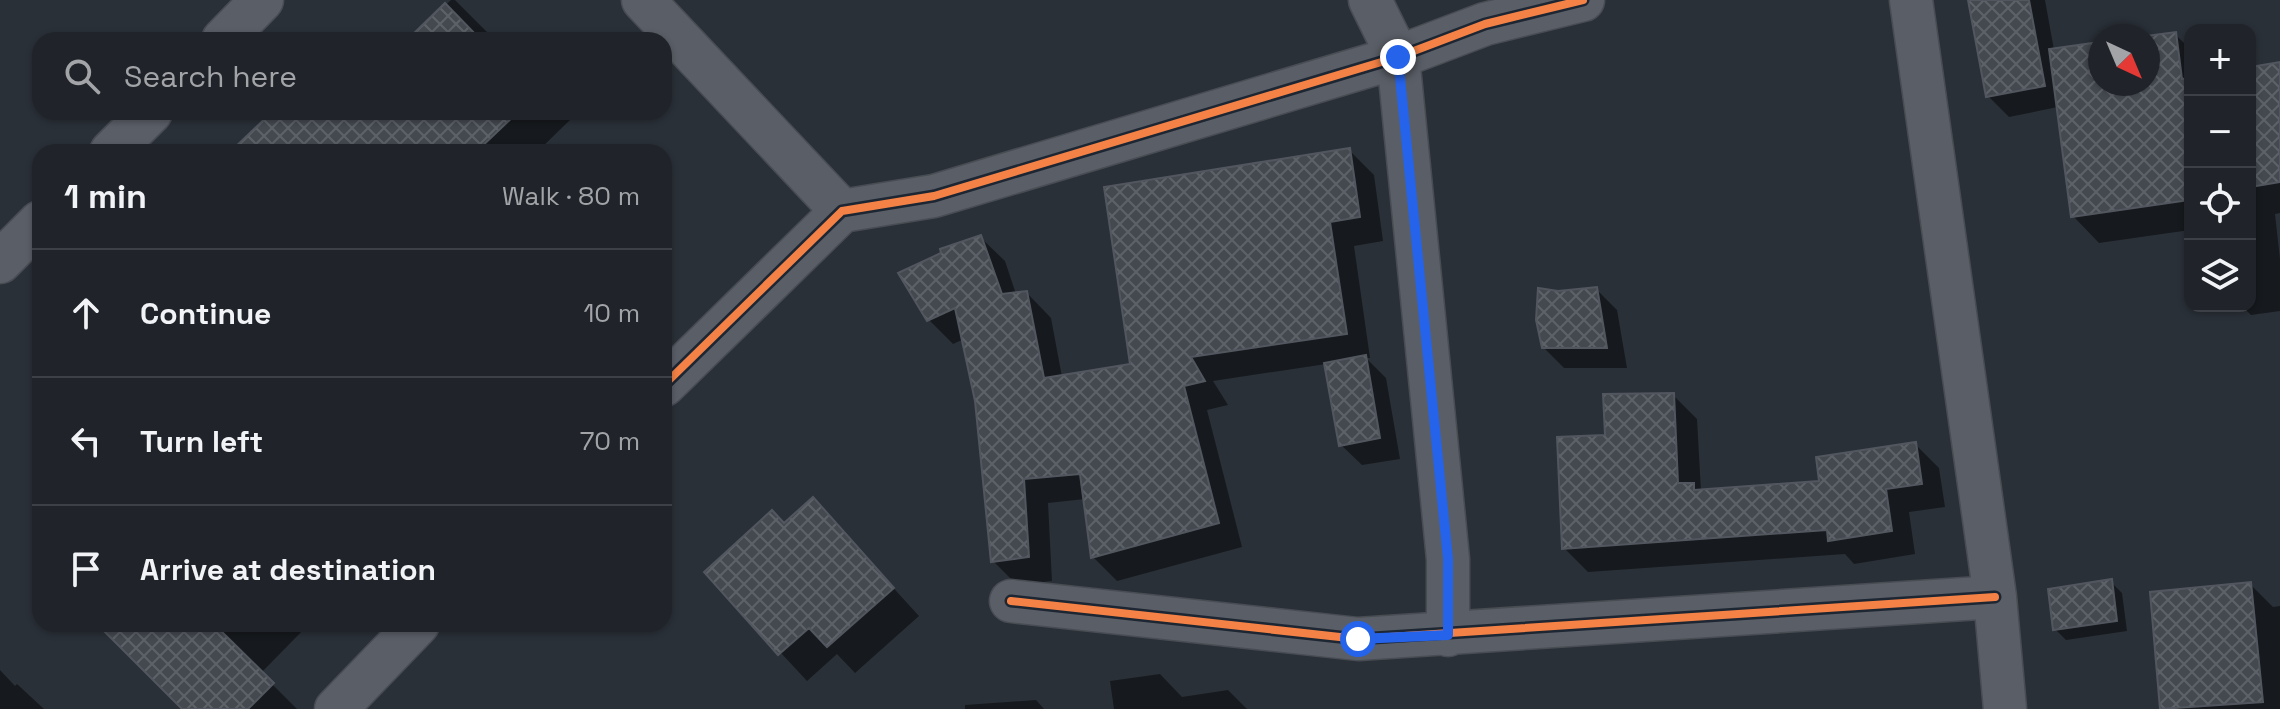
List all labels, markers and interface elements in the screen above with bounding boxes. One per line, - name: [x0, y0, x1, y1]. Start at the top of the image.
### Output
- north arrow: [2088, 24, 2160, 96]
- map controls: [2184, 24, 2256, 312]
- button: +: [2184, 24, 2256, 96]
- search box: [32, 32, 672, 120]
- route end: [1380, 39, 1416, 75]
- icon: search: [60, 54, 104, 98]
- text: Search here: [124, 57, 297, 96]
- button: −: [2184, 96, 2256, 168]
- button: locate: [2184, 168, 2256, 240]
- text: 1 min: [64, 175, 147, 218]
- text: Walk · 80 m: [502, 179, 640, 213]
- button: layers: [2184, 240, 2256, 312]
- icon: ahead: [64, 291, 108, 335]
- text: Continue: [140, 294, 271, 333]
- text: 10 m: [583, 296, 640, 330]
- icon: left: [64, 419, 108, 463]
- text: Turn left: [140, 422, 263, 461]
- text: 70 m: [580, 424, 640, 458]
- icon: arrive: [64, 547, 108, 591]
- text: Arrive at destination: [140, 550, 436, 589]
- route start: [1340, 621, 1376, 657]

